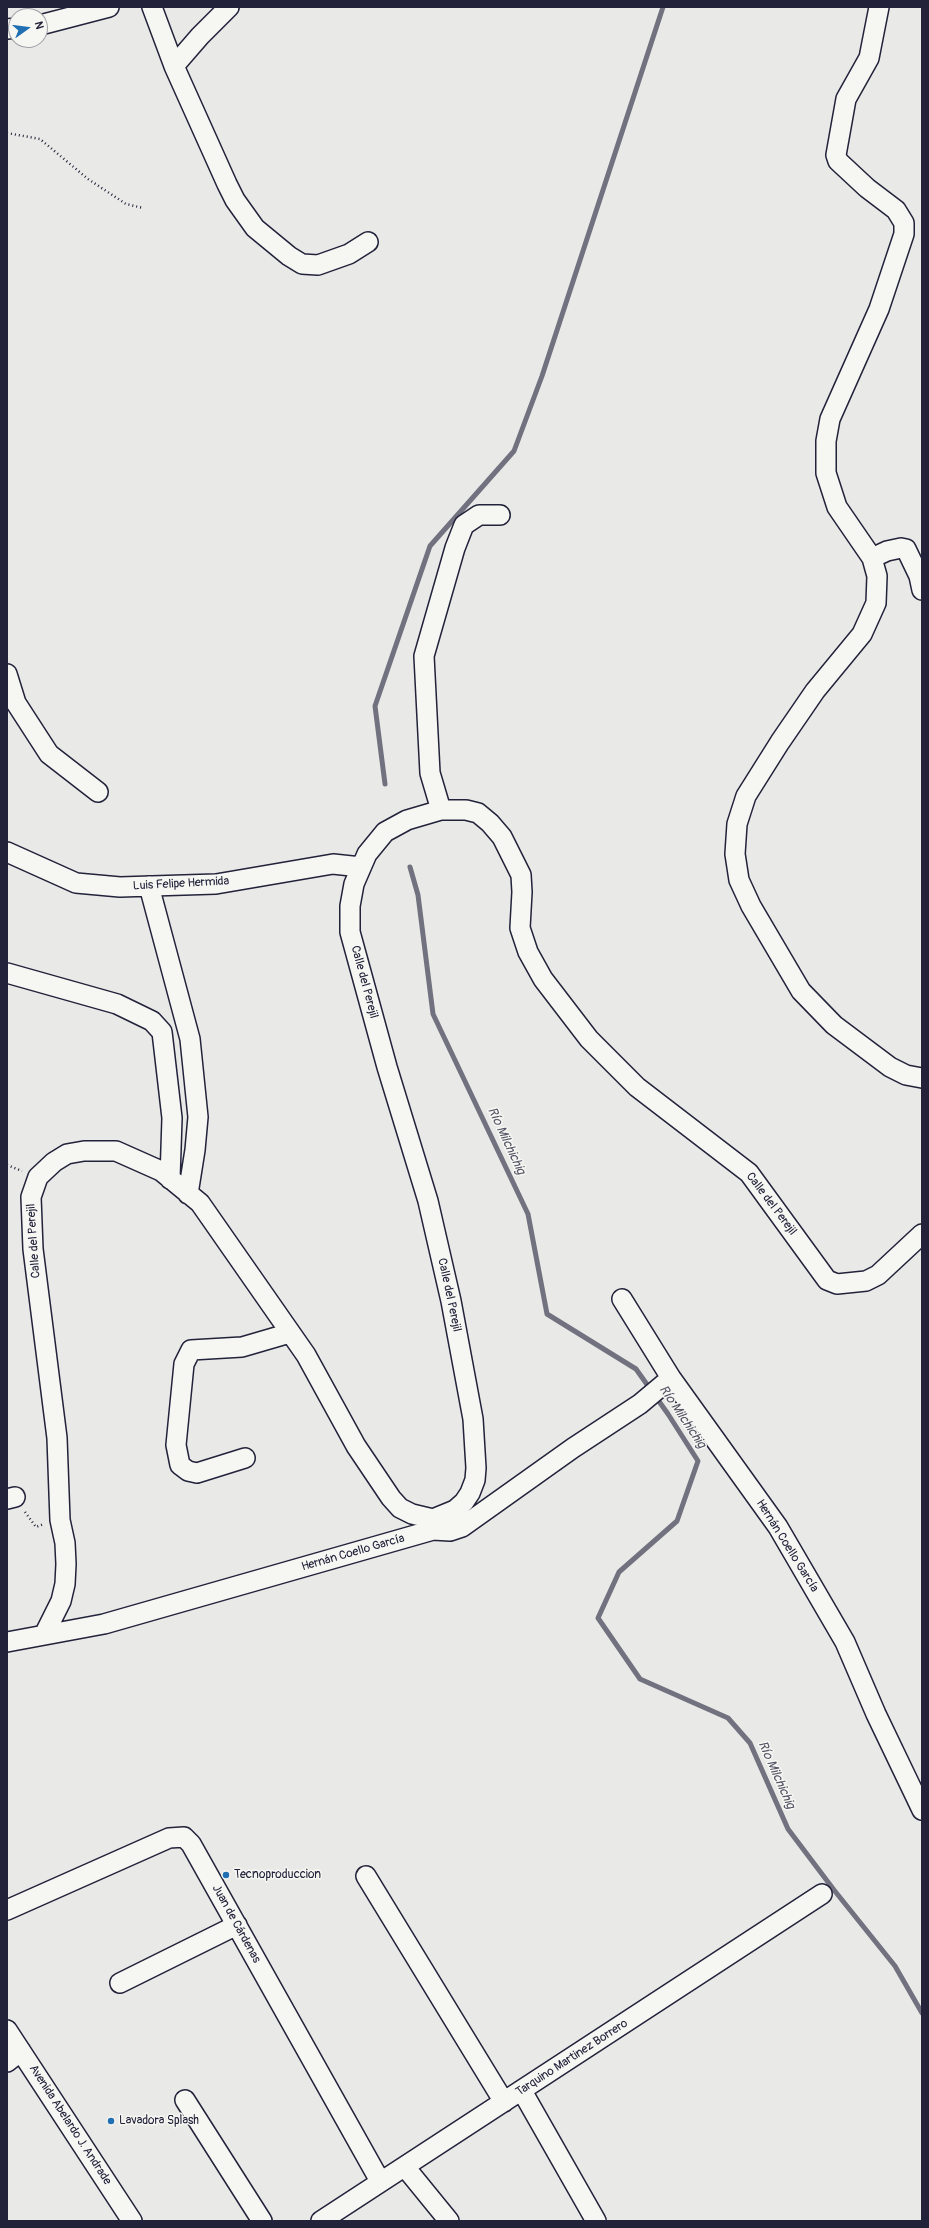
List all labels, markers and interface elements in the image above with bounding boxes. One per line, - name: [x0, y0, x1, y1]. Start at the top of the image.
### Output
- north arrow: [8, 8, 48, 48]
- text: N: [32, 20, 46, 30]
- street label: Luis Felipe Hermida: [132, 874, 230, 894]
- street label: Calle del Perejil: [347, 944, 381, 1020]
- water label: Río Milchichig: [484, 1105, 528, 1177]
- street label: Calle del Perejil: [743, 1170, 799, 1238]
- street label: Calle del Perejil: [24, 1203, 44, 1279]
- street label: Calle del Perejil: [434, 1257, 464, 1333]
- water label: Río Milchichig: [655, 1383, 709, 1451]
- street label: Hernán Coello García: [753, 1497, 821, 1595]
- street label: Hernán Coello García: [300, 1531, 406, 1575]
- water label: Río Milchichig: [754, 1739, 798, 1811]
- place label: Tecnoproduccion: [234, 1868, 321, 1882]
- marker: Tecnoproduccion: [221, 1870, 231, 1880]
- street label: Juan de Cárdenas: [209, 1882, 263, 1966]
- street label: Tarquino Martinez Borrero: [513, 2016, 631, 2100]
- street label: Avenida Abelardo J. Andrade: [26, 2062, 114, 2188]
- place label: Lavadora Splash: [119, 2114, 199, 2128]
- marker: Lavadora Splash: [106, 2116, 116, 2126]

